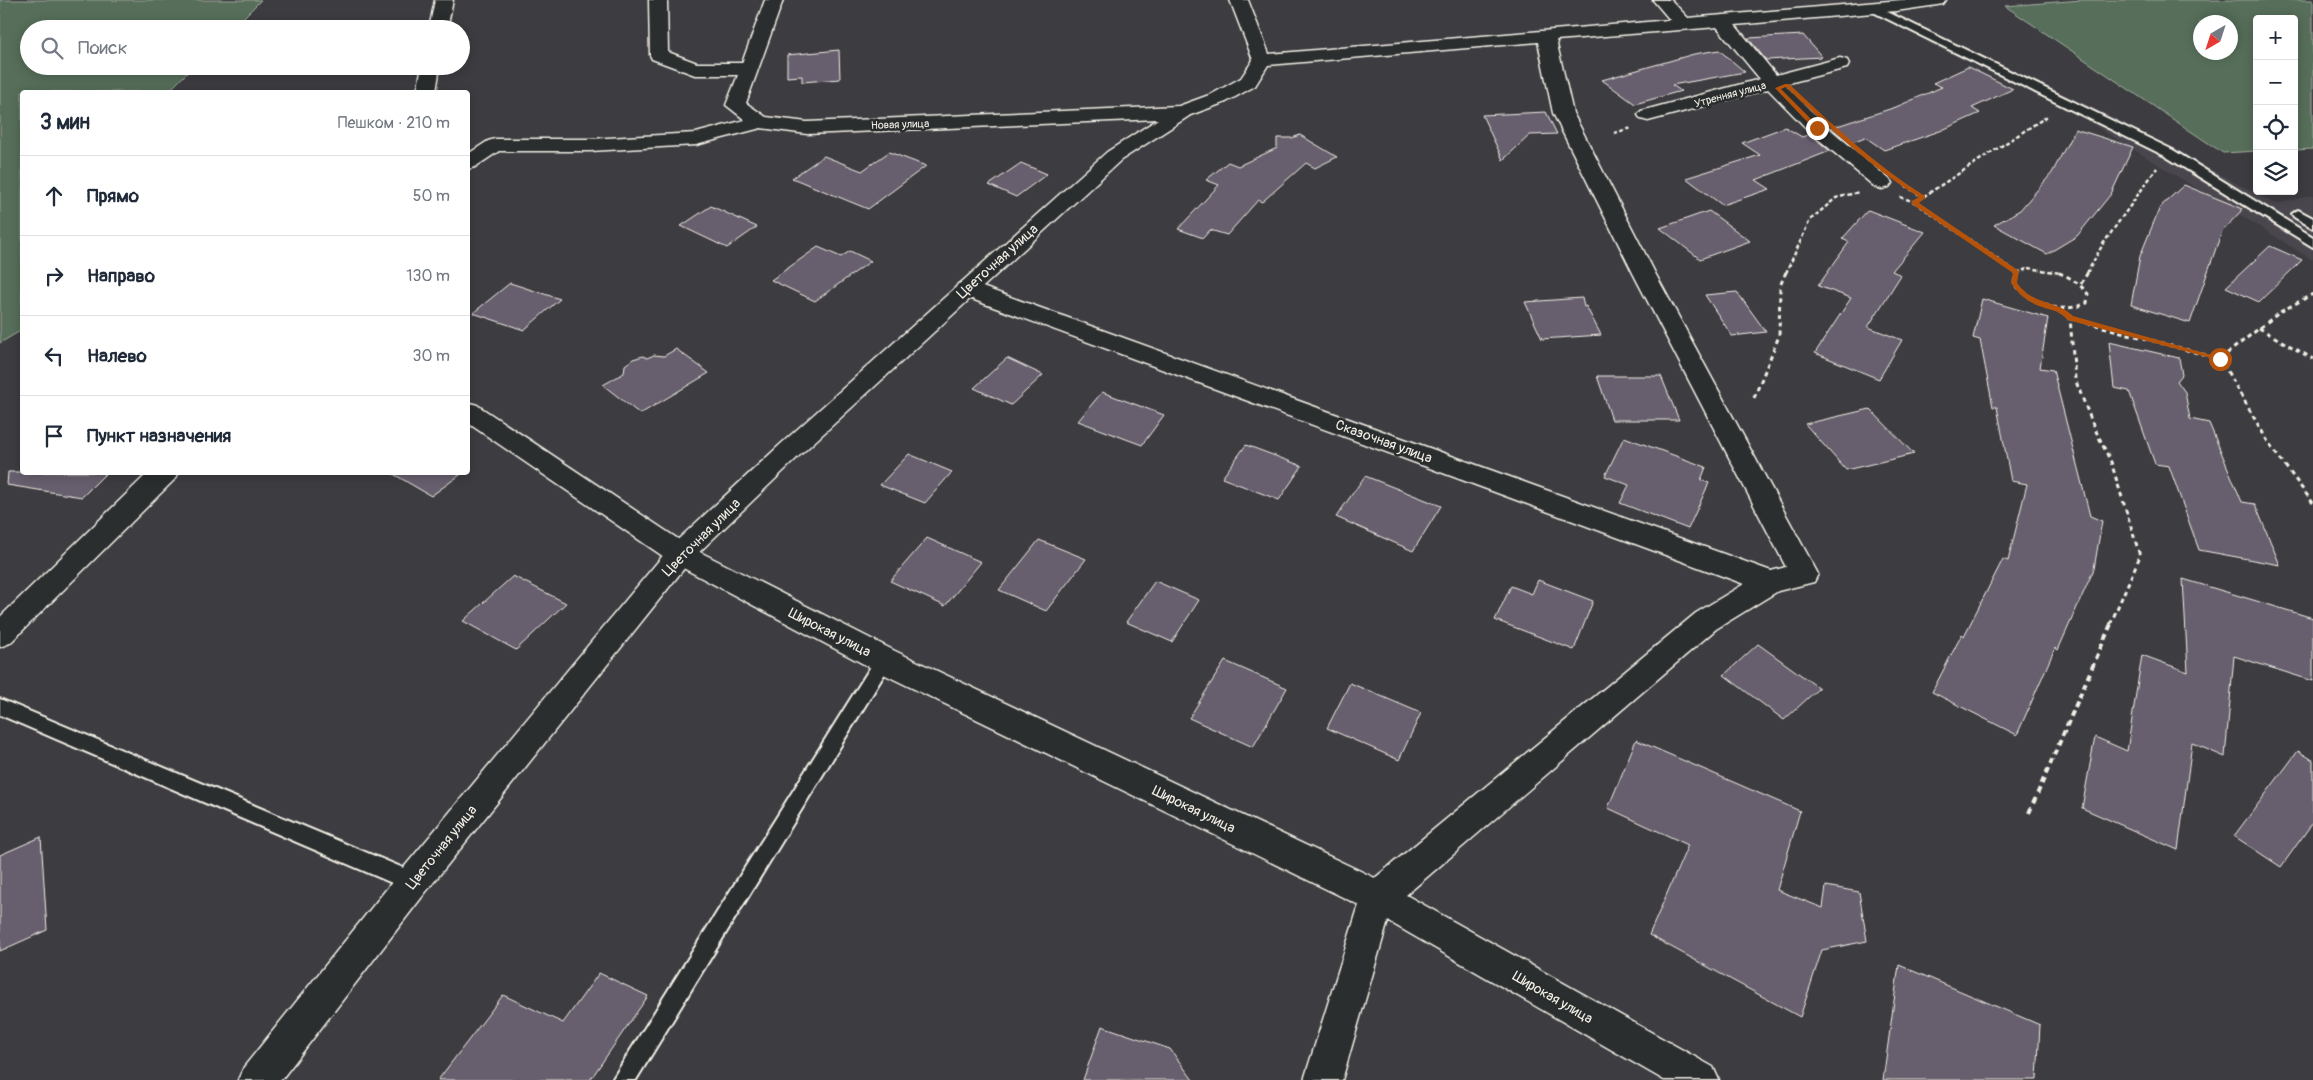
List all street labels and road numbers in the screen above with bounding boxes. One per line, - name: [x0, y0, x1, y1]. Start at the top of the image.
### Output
- street label: Утренняя улица: [1693, 79, 1767, 110]
- street label: Новая улица: [871, 117, 929, 132]
- street label: Цветочная улица: [953, 220, 1041, 302]
- street label: Сказочная улица: [1333, 416, 1435, 467]
- street label: Цветочная улица: [659, 495, 744, 580]
- street label: Широкая улица: [786, 604, 874, 660]
- street label: Широкая улица: [1150, 782, 1238, 837]
- street label: Цветочная улица: [402, 802, 481, 893]
- street label: Широкая улица: [1510, 968, 1596, 1027]

